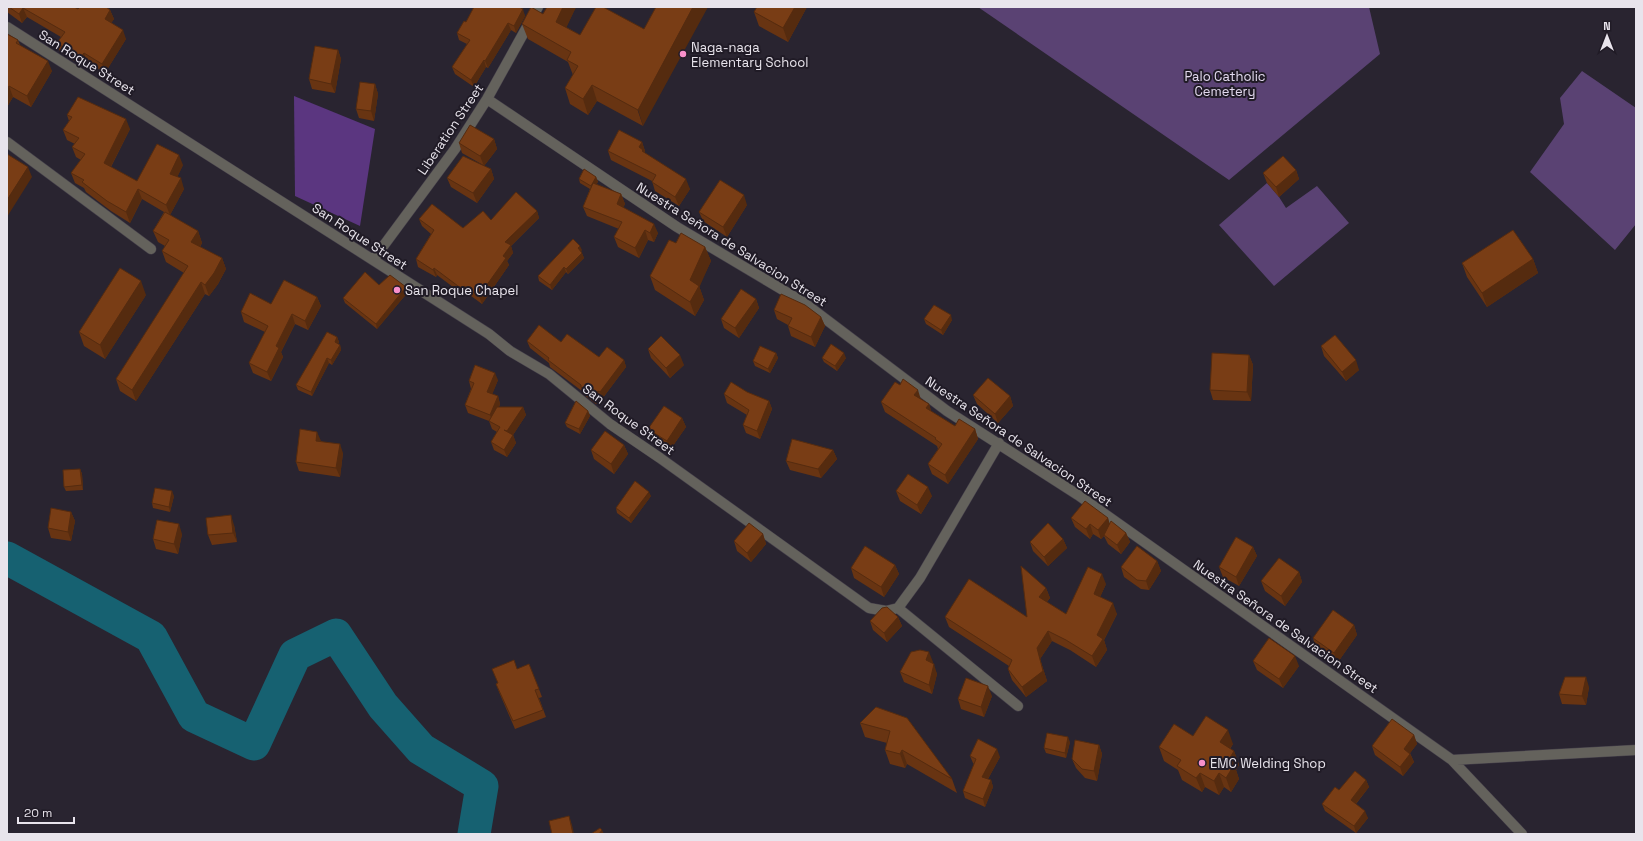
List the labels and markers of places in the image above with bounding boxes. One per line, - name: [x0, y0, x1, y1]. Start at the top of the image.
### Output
- place label: Naga-naga Elementary School: [691, 39, 808, 71]
- marker: Naga-naga Elementary School: [678, 49, 688, 59]
- place label: San Roque Chapel: [405, 282, 518, 299]
- marker: San Roque Chapel: [392, 285, 402, 295]
- place label: EMC Welding Shop: [1210, 755, 1326, 772]
- marker: EMC Welding Shop: [1197, 758, 1207, 768]

